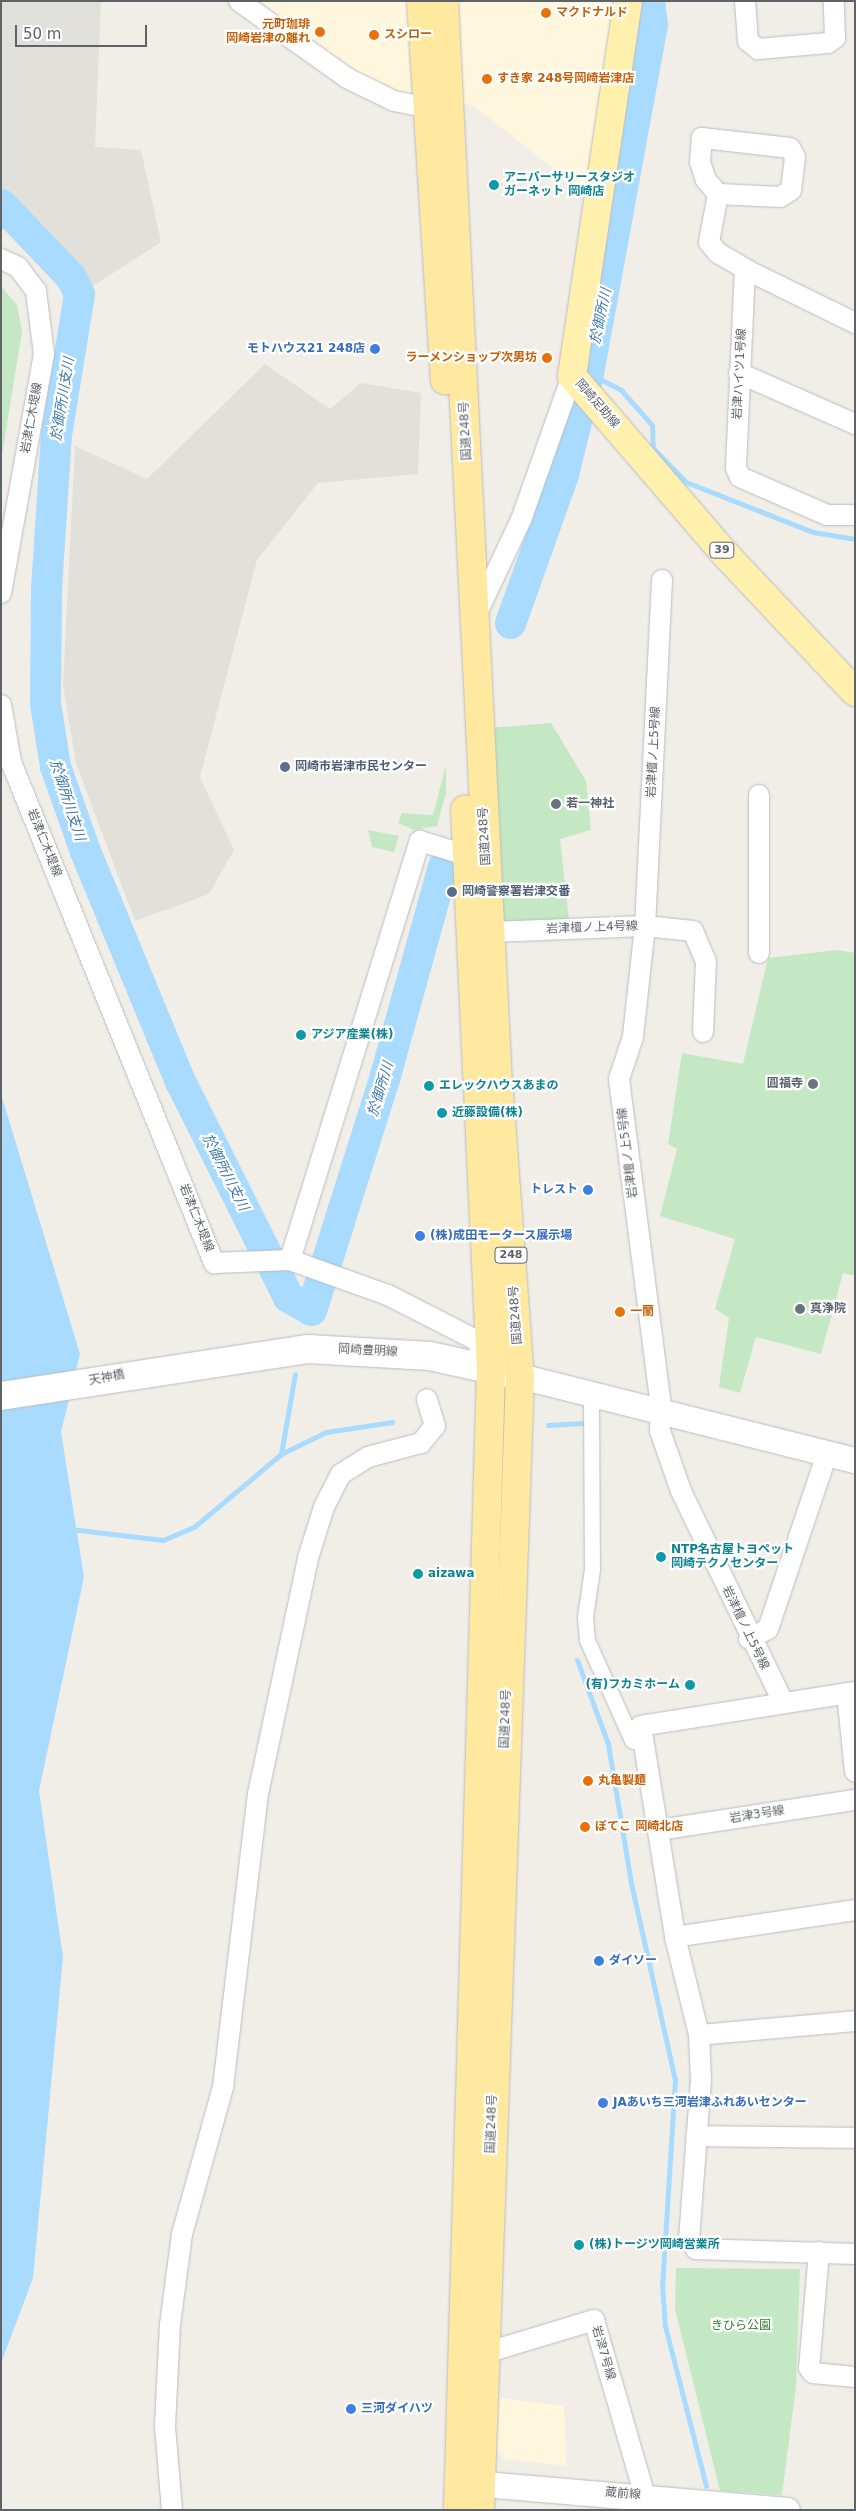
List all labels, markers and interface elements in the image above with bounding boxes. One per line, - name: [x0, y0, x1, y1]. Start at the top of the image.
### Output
- place label: マクドナルド: [556, 6, 628, 20]
- marker: マクドナルド: [540, 7, 552, 19]
- scale bar: [18, 15, 150, 47]
- place label: 元町珈琲 岡崎岩津の離れ: [226, 18, 310, 46]
- text: 50 m: [23, 25, 61, 43]
- marker: 元町珈琲 岡崎岩津の離れ: [314, 26, 326, 38]
- place label: スシロー: [384, 28, 432, 42]
- marker: スシロー: [368, 29, 380, 41]
- place label: すき家 248号岡崎岩津店: [497, 72, 634, 86]
- marker: すき家 248号岡崎岩津店: [481, 73, 493, 85]
- place label: アニバーサリースタジオ ガーネット 岡崎店: [504, 171, 636, 199]
- marker: アニバーサリースタジオ ガーネット 岡崎店: [488, 179, 500, 191]
- water label: 於御所川: [586, 287, 614, 345]
- street label: 岩津ハイツ1号線: [730, 328, 750, 420]
- place label: モトハウス21 248店: [247, 342, 365, 356]
- marker: モトハウス21 248店: [369, 343, 381, 355]
- place label: ラーメンショップ次男坊: [405, 351, 537, 365]
- marker: ラーメンショップ次男坊: [541, 352, 553, 364]
- water label: 於御所川支川: [47, 356, 77, 442]
- street label: 岡崎足助線: [572, 377, 622, 431]
- street label: 岩津仁木堤線: [19, 381, 45, 455]
- street label: 国道248号: [457, 401, 475, 461]
- road number: 39: [708, 542, 736, 558]
- street label: 岩津檀ノ上5号線: [644, 706, 664, 798]
- water label: 於御所川支川: [47, 757, 89, 843]
- place label: 岡崎市岩津市民センター: [295, 760, 427, 774]
- marker: 岡崎市岩津市民センター: [279, 761, 291, 773]
- place label: 若一神社: [566, 797, 614, 811]
- marker: 若一神社: [550, 798, 562, 810]
- street label: 国道248号: [476, 806, 494, 866]
- street label: 岩津仁木堤線: [24, 807, 64, 879]
- place label: 岡崎警察署岩津交番: [462, 885, 570, 899]
- marker: 岡崎警察署岩津交番: [446, 886, 458, 898]
- street label: 岩津檀ノ上4号線: [546, 919, 638, 937]
- place label: アジア産業(株): [311, 1028, 394, 1042]
- marker: アジア産業(株): [295, 1029, 307, 1041]
- water label: 於御所川: [364, 1060, 396, 1118]
- place label: 圓福寺: [767, 1077, 803, 1091]
- marker: 圓福寺: [807, 1078, 819, 1090]
- place label: エレックハウスあまの: [439, 1079, 559, 1093]
- marker: エレックハウスあまの: [423, 1080, 435, 1092]
- place label: 近藤設備(株): [452, 1106, 523, 1120]
- marker: 近藤設備(株): [436, 1107, 448, 1119]
- street label: 岩津檀ノ上5号線: [615, 1107, 641, 1199]
- water label: 於御所川支川: [199, 1131, 253, 1213]
- street label: 岩津仁木堤線: [176, 1182, 216, 1254]
- place label: トレスト: [530, 1183, 578, 1197]
- marker: トレスト: [582, 1184, 594, 1196]
- place label: (株)成田モータース展示場: [430, 1229, 573, 1243]
- marker: (株)成田モータース展示場: [414, 1230, 426, 1242]
- road number: 248: [494, 1246, 528, 1264]
- street label: 国道248号: [507, 1285, 525, 1345]
- place label: 真浄院: [810, 1302, 846, 1316]
- marker: 真浄院: [794, 1303, 806, 1315]
- place label: 一蘭: [630, 1305, 654, 1319]
- marker: 一蘭: [614, 1306, 626, 1318]
- street label: 岡崎豊明線: [338, 1342, 398, 1360]
- street label: 天神橋: [88, 1368, 126, 1388]
- place label: NTP名古屋トヨペット 岡崎テクノセンター: [671, 1543, 794, 1571]
- marker: NTP名古屋トヨペット 岡崎テクノセンター: [655, 1551, 667, 1563]
- place label: aizawa: [428, 1567, 474, 1581]
- marker: aizawa: [412, 1568, 424, 1580]
- street label: 岩津檀ノ上5号線: [718, 1584, 772, 1672]
- place label: (有)フカミホーム: [585, 1678, 680, 1692]
- marker: (有)フカミホーム: [684, 1679, 696, 1691]
- street label: 国道248号: [498, 1689, 514, 1749]
- place label: 丸亀製麺: [598, 1774, 646, 1788]
- marker: 丸亀製麺: [582, 1775, 594, 1787]
- street label: 岩津3号線: [728, 1804, 786, 1826]
- place label: ぼてこ 岡崎北店: [595, 1820, 683, 1834]
- marker: ぼてこ 岡崎北店: [579, 1821, 591, 1833]
- place label: ダイソー: [609, 1954, 657, 1968]
- marker: ダイソー: [593, 1955, 605, 1967]
- street label: 国道248号: [484, 2094, 500, 2154]
- place label: JAあいち三河岩津ふれあいセンター: [613, 2096, 807, 2110]
- marker: JAあいち三河岩津ふれあいセンター: [597, 2097, 609, 2109]
- place label: (株)トージツ岡崎営業所: [589, 2238, 720, 2252]
- marker: (株)トージツ岡崎営業所: [573, 2239, 585, 2251]
- park label: きひら公園: [711, 2319, 771, 2333]
- street label: 岩津7号線: [588, 2324, 618, 2382]
- place label: 三河ダイハツ: [361, 2402, 433, 2416]
- marker: 三河ダイハツ: [345, 2403, 357, 2415]
- street label: 蔵前線: [605, 2486, 641, 2502]

